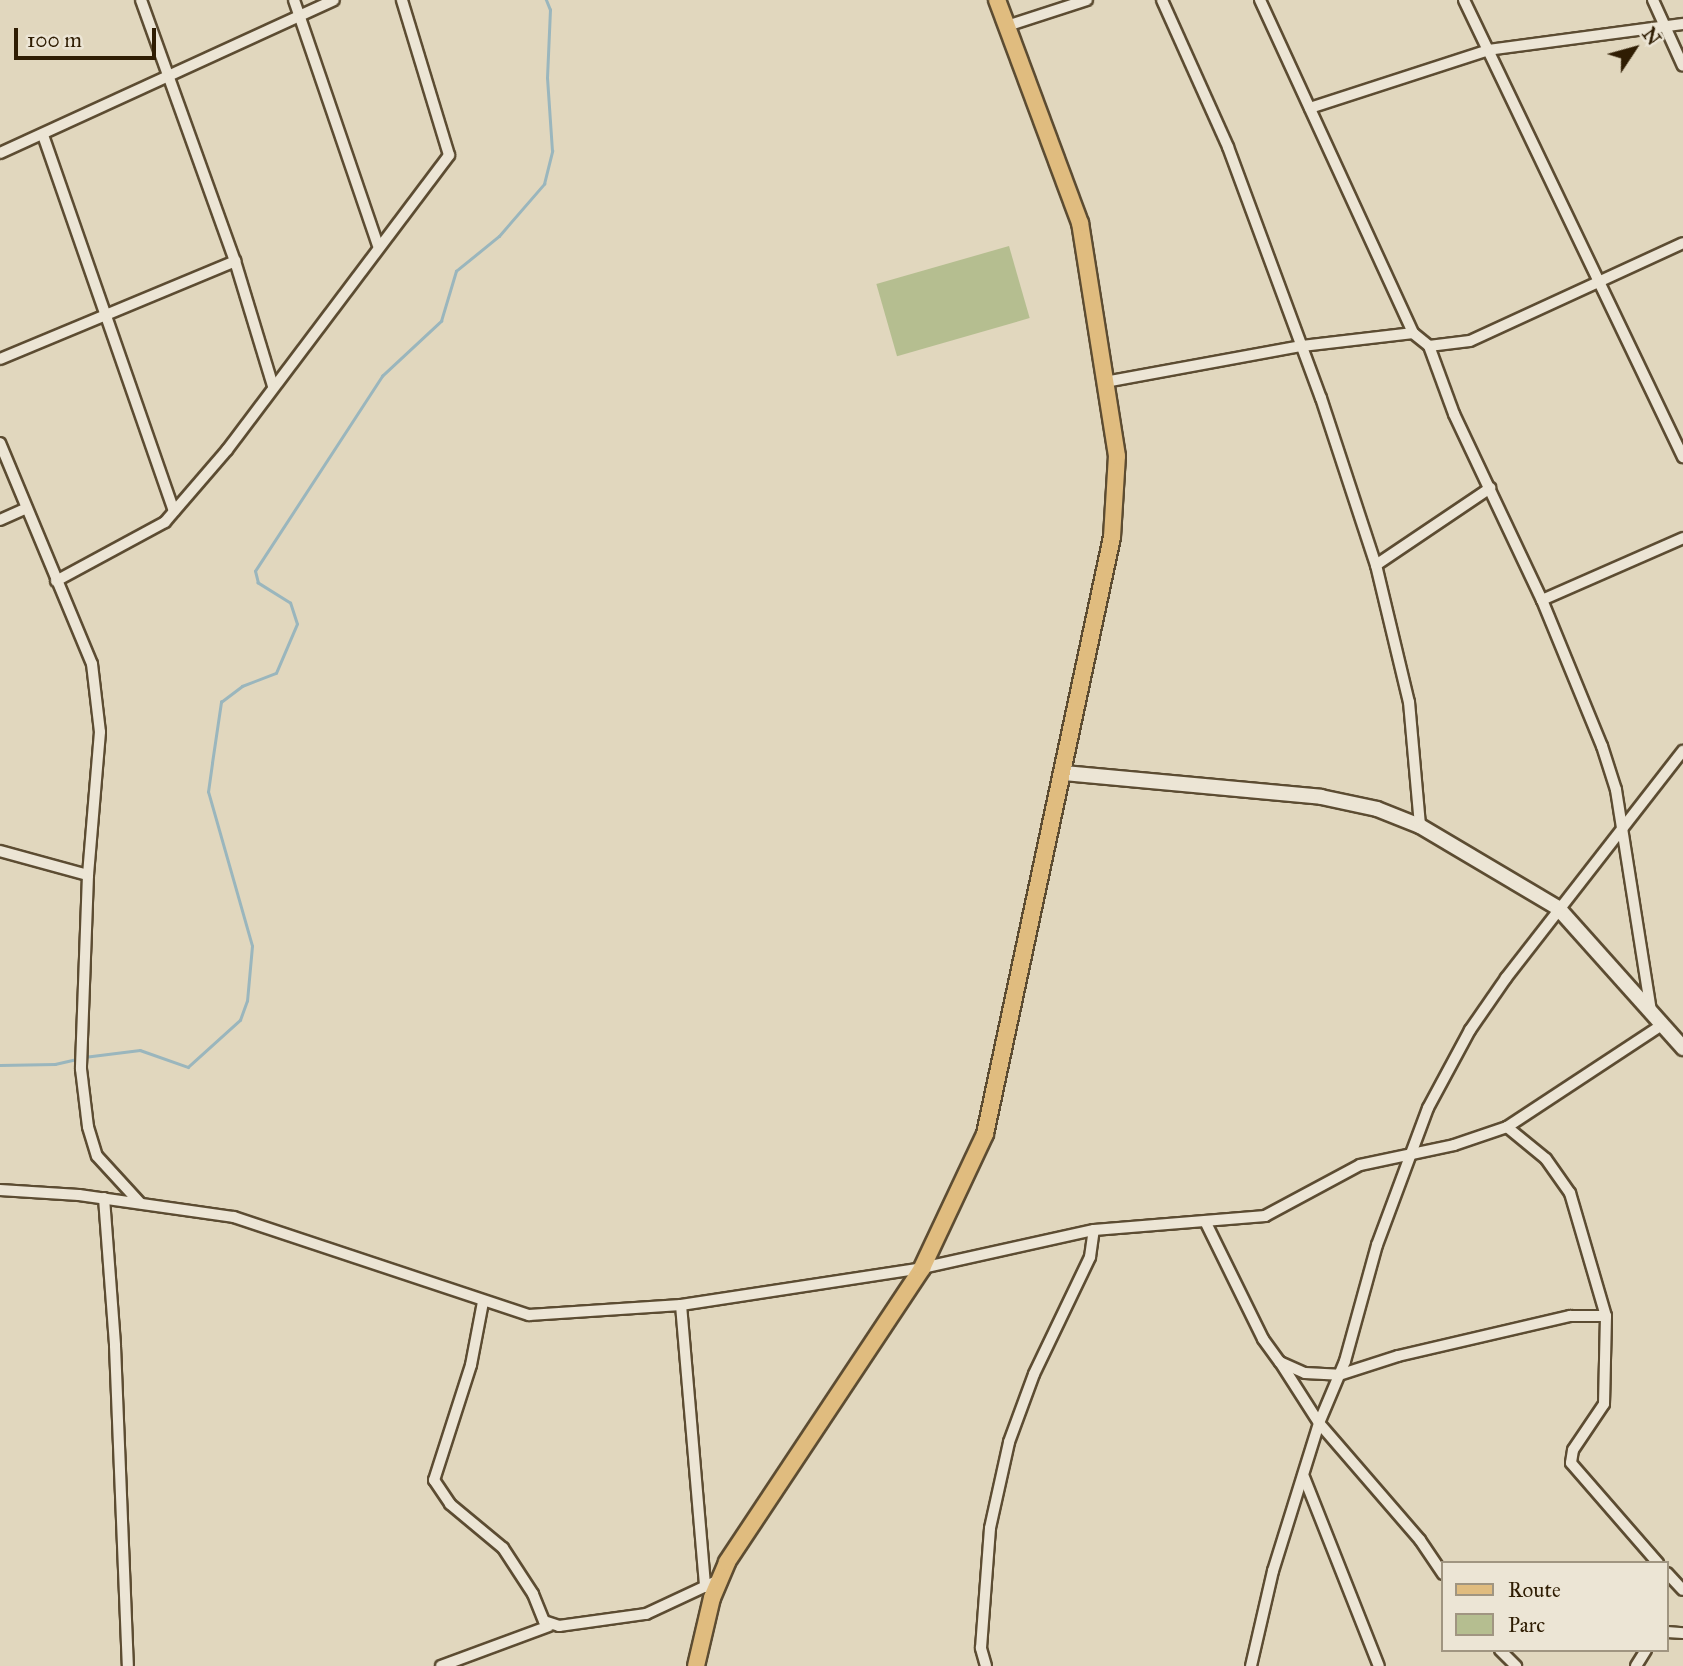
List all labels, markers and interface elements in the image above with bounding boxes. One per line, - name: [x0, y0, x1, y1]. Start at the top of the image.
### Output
- scale bar: [18, 14, 159, 58]
- north arrow: [1599, 14, 1669, 84]
- text: N: [1637, 23, 1665, 50]
- text: 100 m: [27, 27, 82, 53]
- legend: [1442, 1561, 1669, 1652]
- text: Route: [1508, 1577, 1561, 1603]
- text: Parc: [1508, 1612, 1545, 1638]

